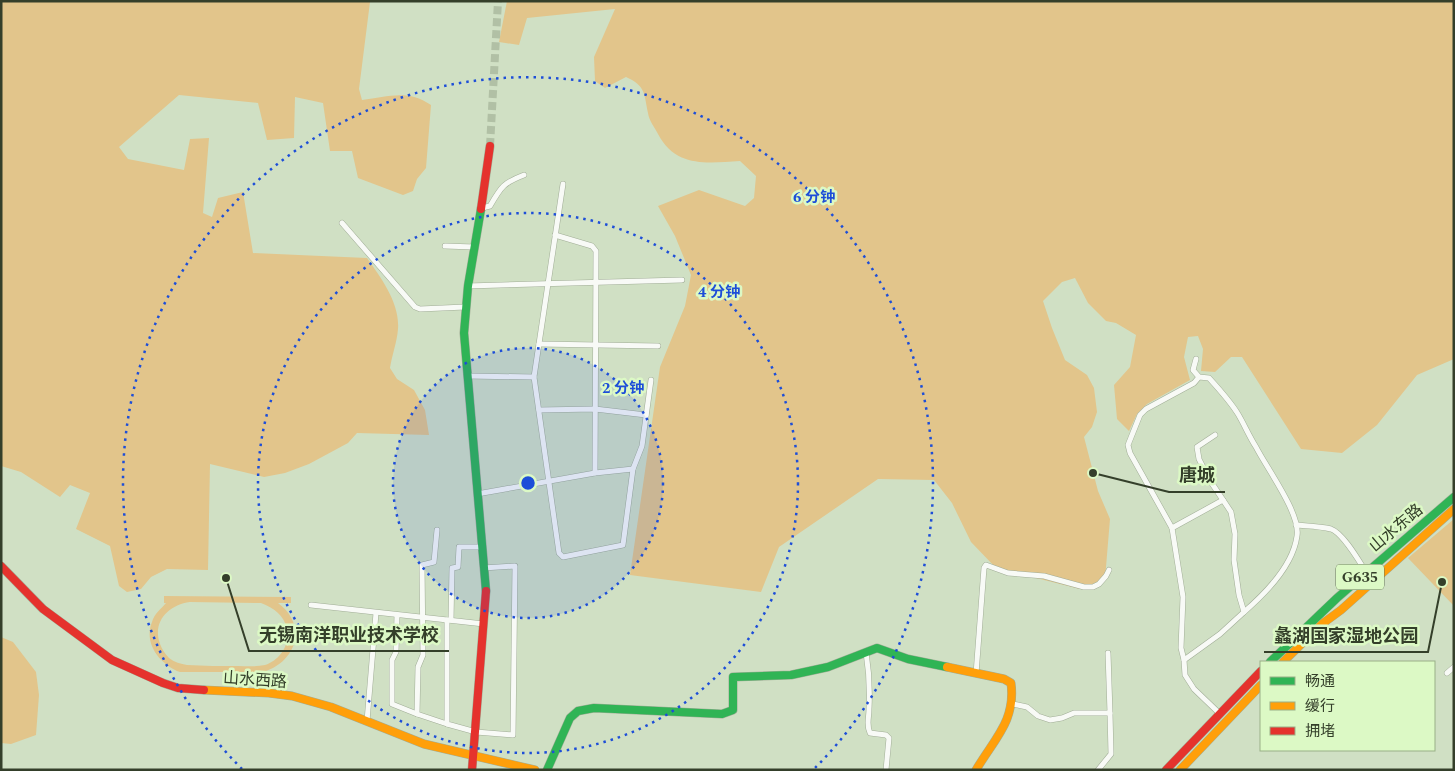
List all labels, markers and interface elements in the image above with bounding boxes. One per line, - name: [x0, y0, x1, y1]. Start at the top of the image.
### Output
- text: 6 分钟: [793, 186, 835, 209]
- text: 4 分钟: [698, 281, 740, 304]
- text: 2 分钟: [602, 377, 644, 400]
- callout: 唐城: [1169, 459, 1225, 492]
- text: 唐城: [1179, 462, 1215, 489]
- centre of rings: [519, 474, 537, 492]
- street label: 山水东路: [1364, 498, 1428, 558]
- road number: G635: [1336, 564, 1384, 590]
- callout: 无锡南洋职业技术学校: [249, 618, 449, 651]
- callout: 蠡湖国家湿地公园: [1264, 619, 1428, 652]
- text: 无锡南洋职业技术学校: [259, 622, 439, 649]
- text: 蠡湖国家湿地公园: [1274, 623, 1418, 650]
- legend: [1260, 661, 1435, 751]
- street label: 山水西路: [222, 666, 288, 694]
- text: 畅通: [1305, 670, 1335, 693]
- text: 缓行: [1305, 695, 1335, 718]
- text: 拥堵: [1305, 720, 1335, 743]

